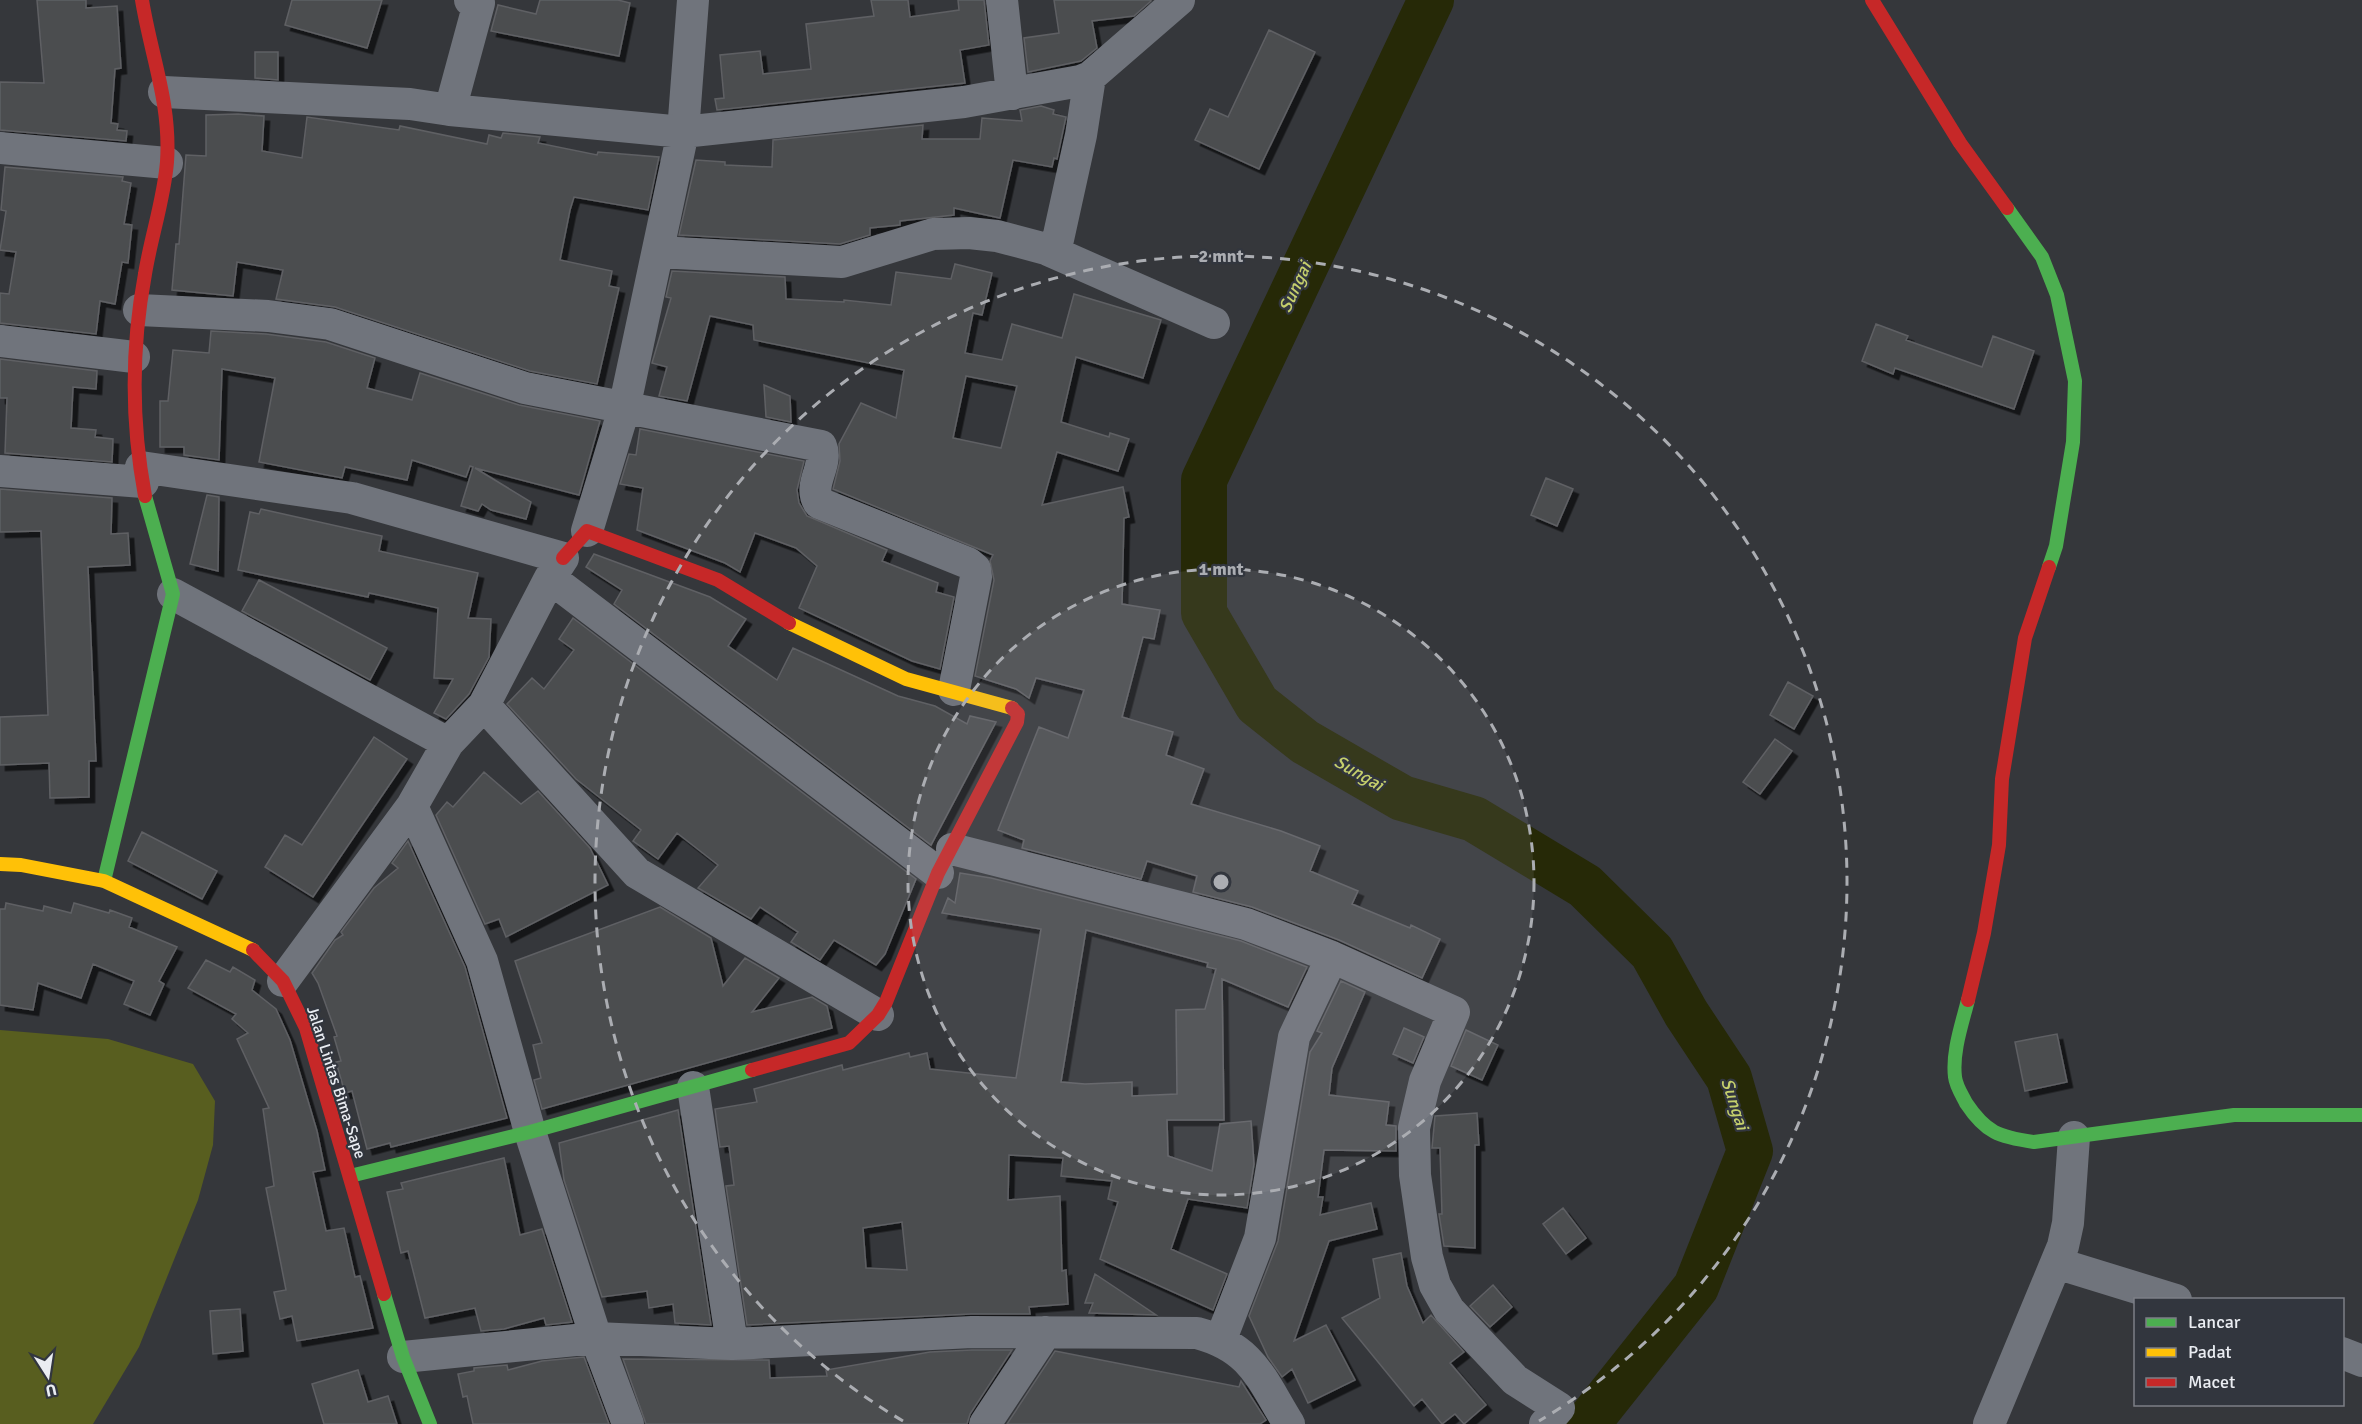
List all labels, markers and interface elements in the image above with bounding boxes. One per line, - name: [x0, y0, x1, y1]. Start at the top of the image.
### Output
- text: 2 mnt: [1199, 245, 1244, 267]
- water label: Sungai: [1274, 256, 1317, 316]
- text: 1 mnt: [1199, 558, 1244, 580]
- water label: Sungai: [1330, 750, 1389, 797]
- centre of rings: [1211, 872, 1231, 892]
- street label: Jalan Lintas Bima-Sape: [302, 1003, 370, 1161]
- water label: Sungai: [1716, 1075, 1754, 1135]
- legend: [2134, 1298, 2344, 1406]
- text: Lancar: [2188, 1311, 2241, 1333]
- text: Padat: [2188, 1341, 2232, 1363]
- north arrow: [18, 1346, 78, 1406]
- text: Macet: [2188, 1371, 2235, 1393]
- text: U: [44, 1379, 58, 1401]

